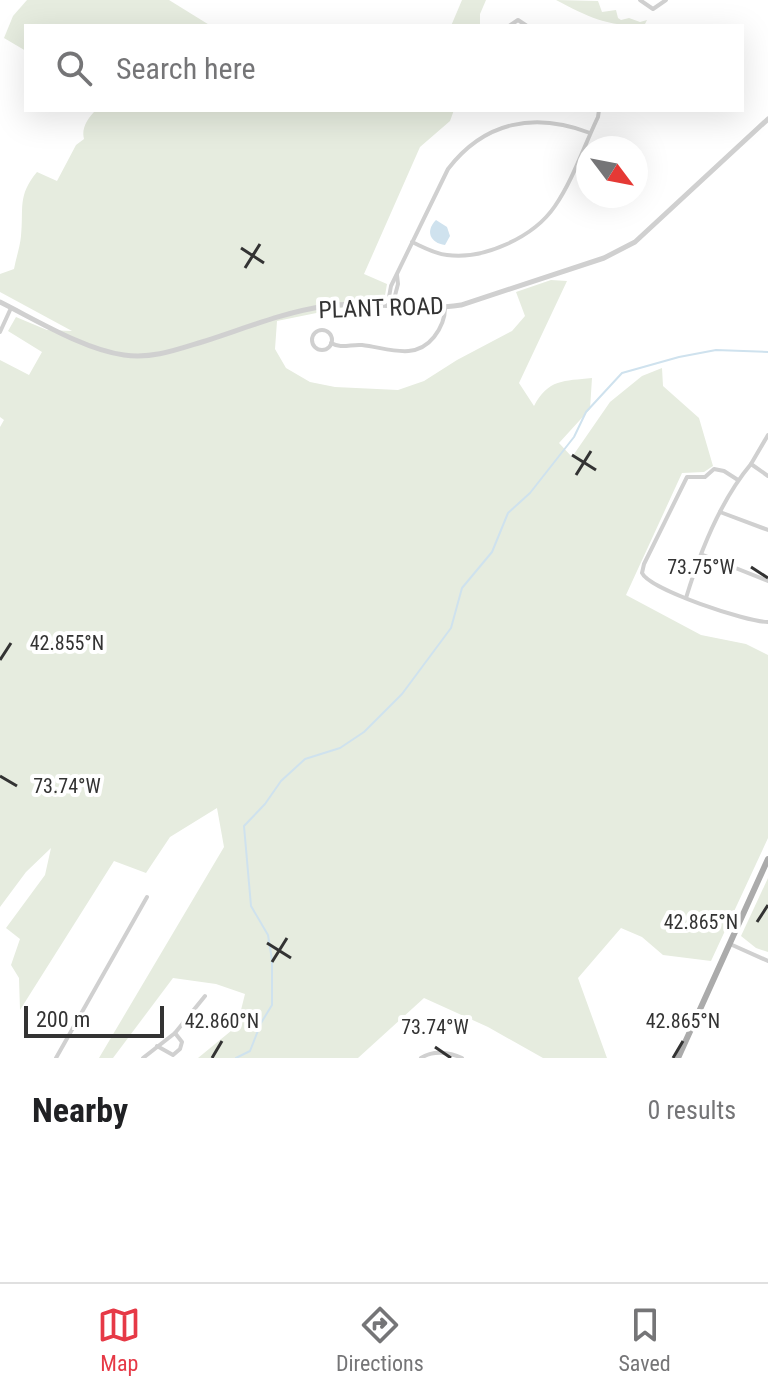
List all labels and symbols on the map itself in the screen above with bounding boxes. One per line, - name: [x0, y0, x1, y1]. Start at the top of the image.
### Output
- north arrow: [576, 136, 648, 208]
- street label: PLANT ROAD: [318, 292, 444, 324]
- text: 73.75°W: [667, 555, 735, 579]
- text: 42.855°N: [30, 631, 104, 655]
- text: 73.74°W: [33, 774, 101, 798]
- text: 42.865°N: [664, 910, 738, 934]
- scale bar: [24, 1002, 164, 1038]
- text: 42.860°N: [185, 1009, 259, 1033]
- text: 42.865°N: [646, 1009, 720, 1033]
- text: 73.74°W: [401, 1015, 469, 1039]

